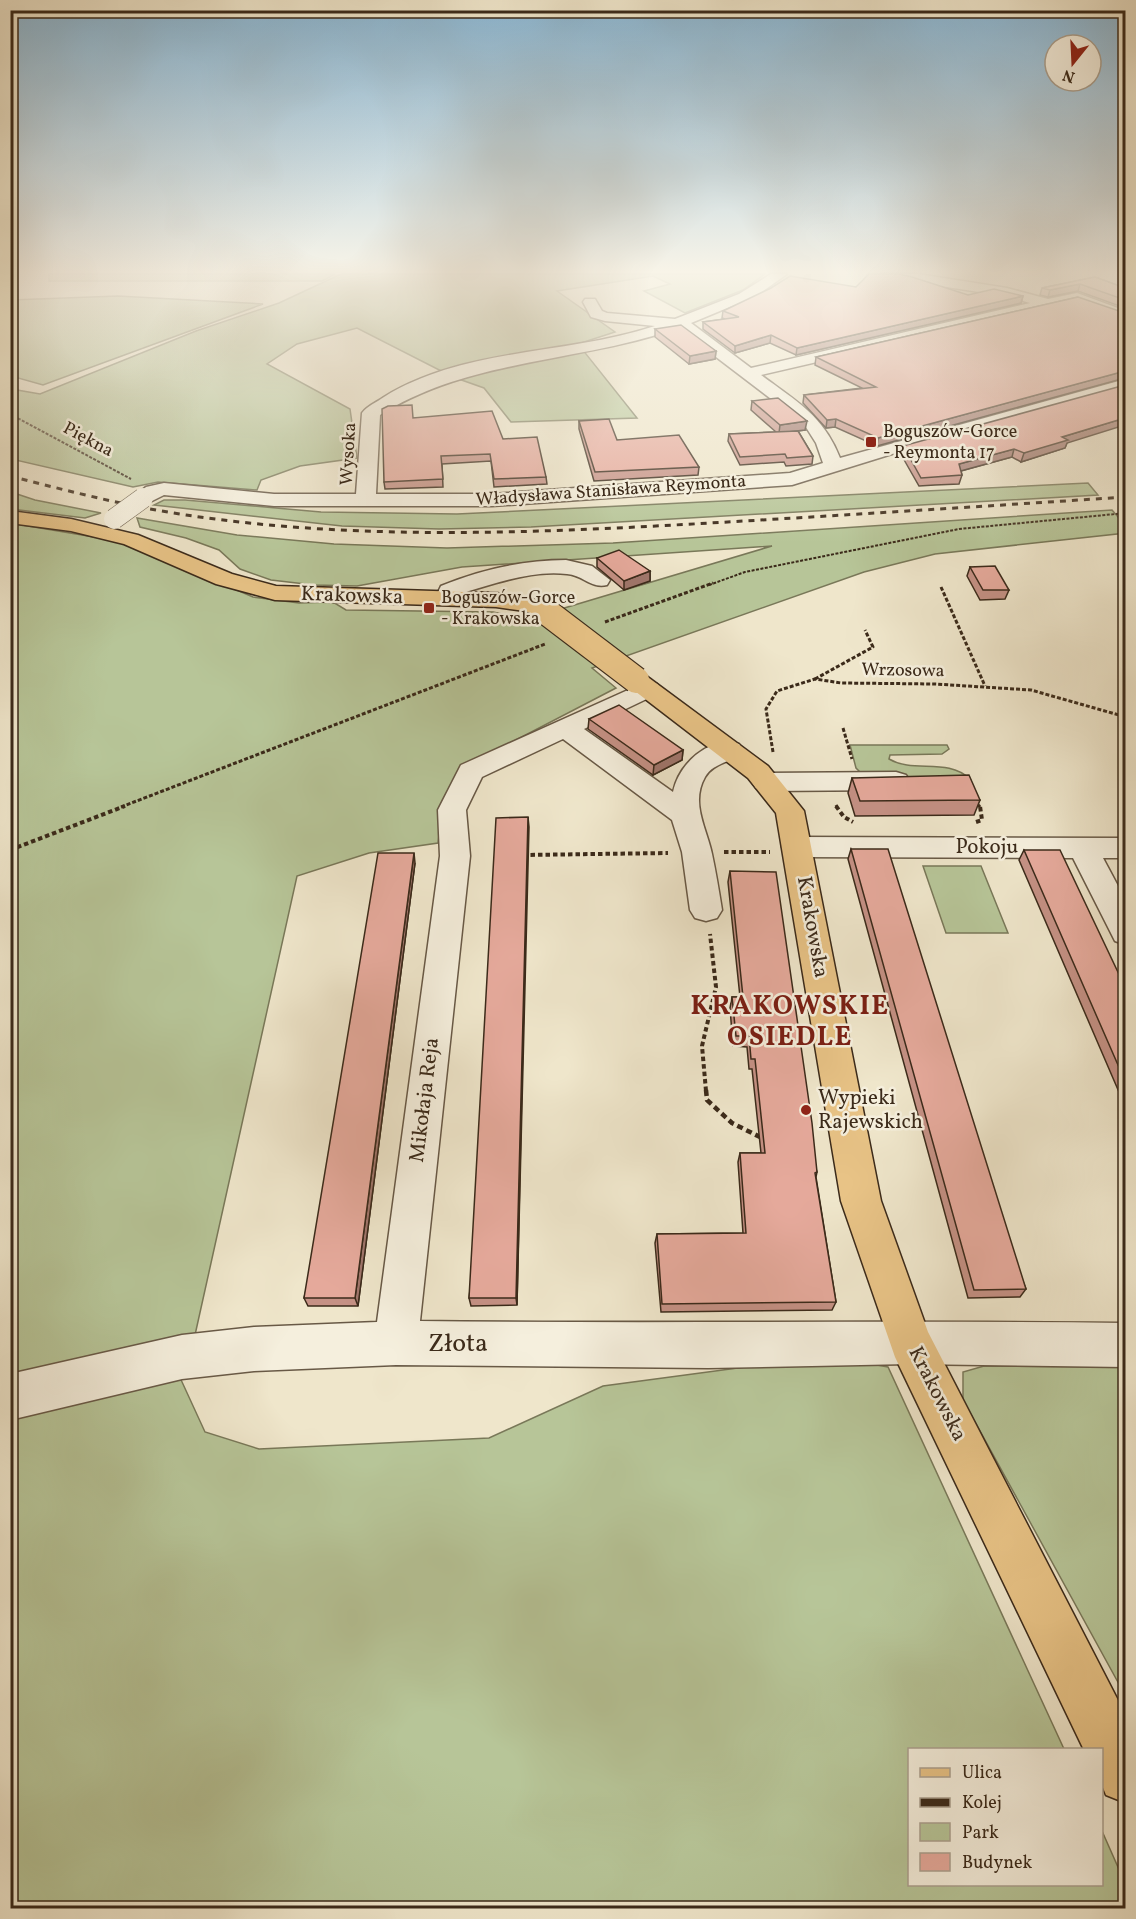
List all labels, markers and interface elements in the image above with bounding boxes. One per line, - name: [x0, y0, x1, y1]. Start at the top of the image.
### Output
- north arrow: [1043, 33, 1103, 93]
- text: N: [1060, 63, 1078, 88]
- street label: Piękna: [58, 416, 118, 464]
- place label: Boguszów-Gorce - Reymonta 17: [883, 420, 1017, 466]
- street label: Wysoka: [335, 422, 363, 486]
- marker: Boguszów-Gorce - Reymonta 17: [864, 435, 878, 449]
- street label: Władysława Stanisława Reymonta: [475, 469, 747, 513]
- street label: Krakowska: [300, 580, 404, 612]
- place label: Boguszów-Gorce - Krakowska: [441, 586, 575, 632]
- marker: Boguszów-Gorce - Krakowska: [422, 601, 436, 615]
- street label: Wrzosowa: [861, 658, 945, 684]
- street label: Pokoju: [956, 833, 1018, 862]
- street label: Krakowska: [789, 874, 835, 980]
- district label: KRAKOWSKIE OSIEDLE: [690, 988, 890, 1057]
- street label: Mikołaja Reja: [403, 1036, 447, 1164]
- place label: Wypieki Rajewskich: [818, 1084, 923, 1137]
- marker: Wypieki Rajewskich: [799, 1103, 813, 1117]
- street label: Złota: [428, 1326, 488, 1362]
- street label: Krakowska: [901, 1342, 973, 1446]
- legend: [908, 1748, 1103, 1886]
- text: Ulica: [962, 1761, 1002, 1786]
- text: Kolej: [962, 1791, 1002, 1816]
- text: Park: [962, 1821, 999, 1846]
- text: Budynek: [962, 1851, 1033, 1876]

